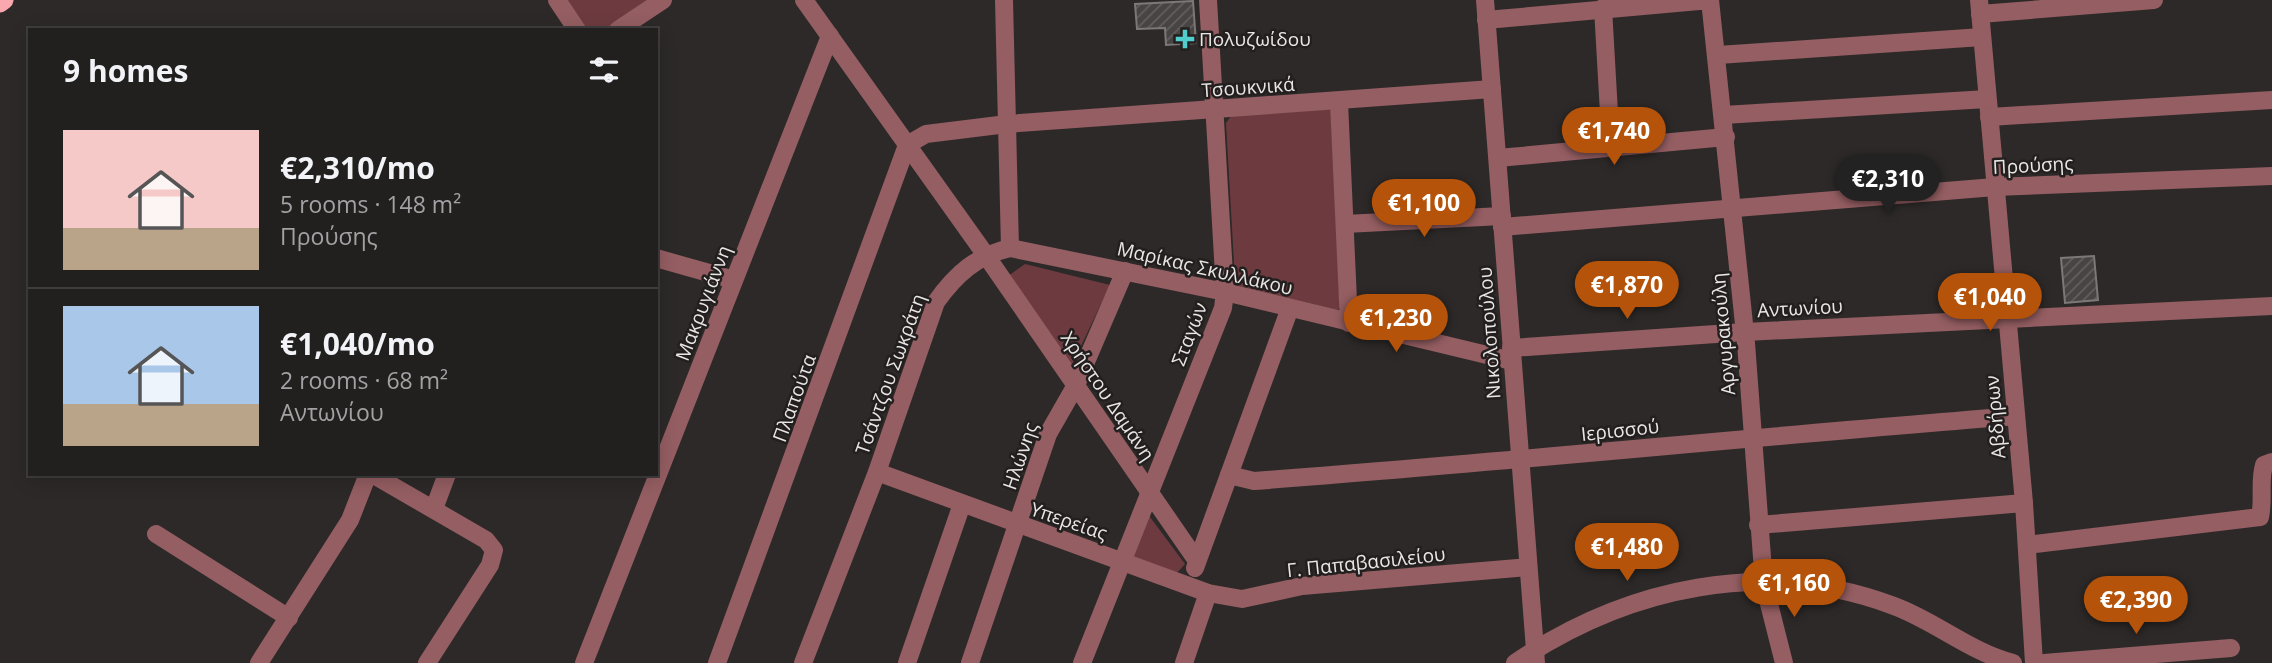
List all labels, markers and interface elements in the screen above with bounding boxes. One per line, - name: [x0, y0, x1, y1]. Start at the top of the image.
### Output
- place label: Πολυζωίδου: [1199, 26, 1311, 52]
- marker: Πολυζωίδου: [1177, 31, 1193, 47]
- text: 9 homes: [63, 50, 188, 91]
- icon: filters: [585, 51, 623, 89]
- street label: Τσουκνικά: [1201, 71, 1296, 103]
- pin: €1,740: [1557, 108, 1671, 167]
- text: €1,740: [1578, 114, 1650, 146]
- text: €2,310/mo: [280, 147, 435, 188]
- street label: Προύσης: [1992, 150, 2074, 180]
- pin: €2,310: [1831, 156, 1945, 215]
- icon: home: [119, 158, 203, 242]
- text: €2,310: [1852, 162, 1924, 194]
- pin: €1,100: [1367, 180, 1481, 239]
- text: €1,100: [1388, 186, 1460, 218]
- text: 5 rooms · 148 m²: [280, 188, 461, 220]
- text: Προύσης: [280, 220, 378, 252]
- street label: Μαρίκας Σκυλλάκου: [1115, 235, 1295, 301]
- street label: Μακρυγιάννη: [669, 242, 737, 364]
- pin: €1,870: [1570, 262, 1684, 321]
- street label: Νικολοπούλου: [1471, 266, 1507, 400]
- text: €1,870: [1591, 268, 1663, 300]
- street label: Αργυρακούλη: [1705, 272, 1741, 396]
- pin: €1,040: [1933, 274, 2047, 333]
- text: €1,040: [1954, 280, 2026, 312]
- street label: Τσάντζου Σωκράτη: [849, 290, 931, 458]
- street label: Αντωνίου: [1757, 293, 1843, 323]
- pin: €1,230: [1339, 294, 1453, 354]
- street label: Σταγών: [1165, 299, 1213, 369]
- text: €1,230: [1360, 301, 1432, 333]
- text: €1,040/mo: [280, 323, 435, 364]
- street label: Χρήστου Δαμάνη: [1055, 326, 1161, 466]
- icon: home: [119, 334, 203, 418]
- street label: Πλαπούτα: [766, 350, 822, 445]
- text: 2 rooms · 68 m²: [280, 364, 448, 396]
- street label: Αβδήρων: [1978, 374, 2012, 460]
- text: Αντωνίου: [280, 396, 384, 428]
- street label: Ιερισσού: [1580, 413, 1660, 447]
- street label: Ηλώνης: [996, 419, 1044, 493]
- street label: Υπερείας: [1027, 496, 1111, 546]
- pin: €1,480: [1570, 524, 1684, 583]
- text: €1,480: [1591, 530, 1663, 562]
- street label: Γ. Παπαβασιλείου: [1285, 541, 1447, 583]
- pin: €1,160: [1737, 560, 1851, 619]
- text: €1,160: [1758, 566, 1830, 598]
- pin: €2,390: [2079, 576, 2193, 636]
- text: €2,390: [2100, 583, 2172, 615]

